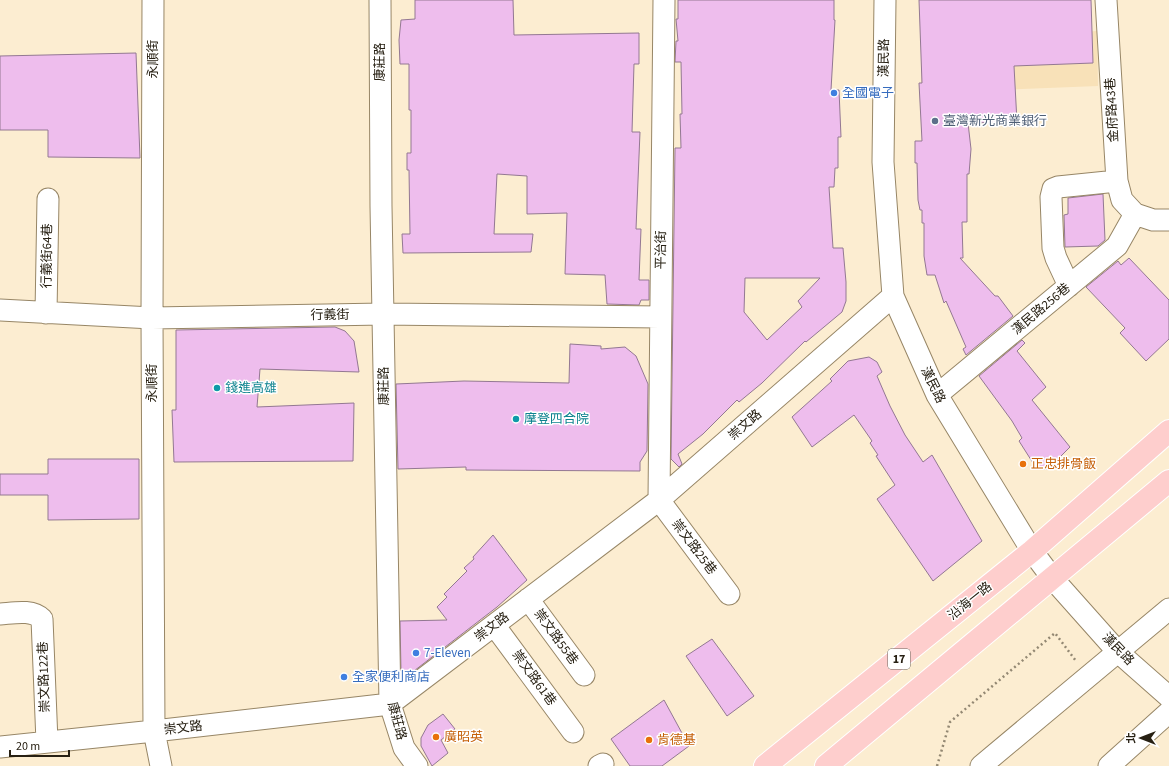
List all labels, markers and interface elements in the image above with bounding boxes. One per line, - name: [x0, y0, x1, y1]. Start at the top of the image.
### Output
- street label: 漢民路: [875, 38, 893, 78]
- street label: 永順街: [144, 39, 162, 79]
- street label: 康莊路: [371, 42, 389, 82]
- street label: 金府路43巷: [1101, 77, 1123, 143]
- place label: 全國電子: [842, 84, 894, 102]
- marker: 全國電子: [829, 88, 839, 98]
- place label: 臺灣新光商業銀行: [943, 112, 1047, 130]
- marker: 臺灣新光商業銀行: [930, 116, 940, 126]
- street label: 行義街64巷: [37, 223, 57, 289]
- street label: 平治街: [652, 230, 670, 270]
- street label: 漢民路256巷: [1008, 279, 1074, 339]
- street label: 行義街: [310, 306, 350, 324]
- street label: 永順街: [143, 363, 161, 403]
- street label: 漢民路: [916, 364, 950, 406]
- street label: 康莊路: [375, 366, 393, 406]
- place label: 錢進高雄: [225, 379, 277, 397]
- marker: 錢進高雄: [212, 383, 222, 393]
- street label: 崇文路: [724, 405, 766, 445]
- place label: 摩登四合院: [524, 410, 589, 428]
- marker: 摩登四合院: [511, 414, 521, 424]
- place label: 正忠排骨飯: [1031, 455, 1096, 473]
- marker: 正忠排骨飯: [1018, 459, 1028, 469]
- street label: 崇文路25巷: [667, 516, 721, 578]
- street label: 沿海一路: [944, 578, 996, 624]
- street label: 崇文路55巷: [530, 605, 582, 669]
- street label: 崇文路: [471, 608, 513, 646]
- street label: 漢民路: [1098, 629, 1138, 669]
- street label: 崇文路122巷: [34, 641, 54, 713]
- place label: 7-Eleven: [424, 644, 471, 662]
- street label: 崇文路61巷: [508, 646, 560, 710]
- marker: 7-Eleven: [411, 648, 421, 658]
- road number: 17: [888, 649, 910, 669]
- place label: 全家便利商店: [352, 668, 430, 686]
- marker: 全家便利商店: [339, 672, 349, 682]
- street label: 康莊路: [383, 700, 411, 742]
- street label: 崇文路: [163, 717, 203, 739]
- north arrow: [1121, 718, 1161, 758]
- place label: 廣昭英: [444, 728, 483, 746]
- place label: 肯德基: [657, 731, 696, 749]
- scale bar: [10, 732, 69, 758]
- marker: 廣昭英: [431, 732, 441, 742]
- text: 北: [1124, 733, 1139, 744]
- marker: 肯德基: [644, 735, 654, 745]
- text: 20 m: [16, 738, 40, 755]

